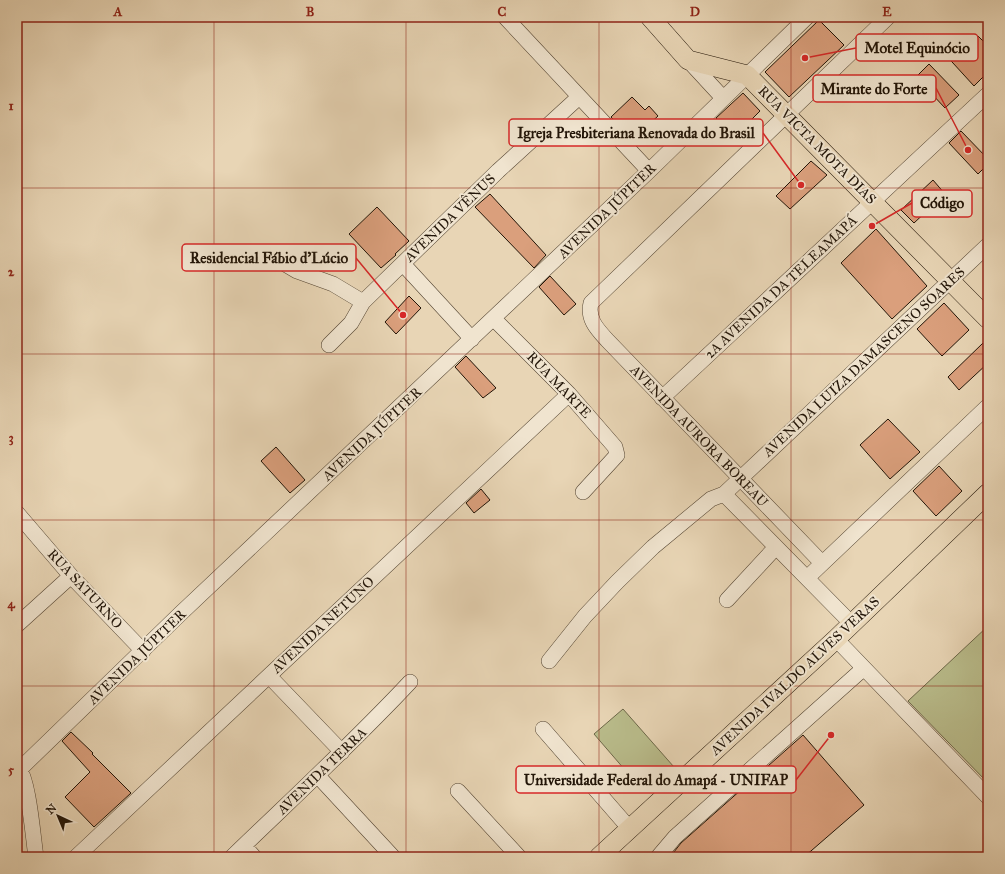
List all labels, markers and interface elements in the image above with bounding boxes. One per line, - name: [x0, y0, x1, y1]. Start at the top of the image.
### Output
- text: A: [113, 4, 123, 20]
- text: B: [306, 4, 315, 20]
- text: C: [498, 4, 507, 20]
- text: D: [690, 4, 700, 20]
- text: E: [882, 4, 892, 20]
- callout: Motel Equinócio: [856, 34, 978, 61]
- text: Motel Equinócio: [864, 39, 970, 58]
- callout: Mirante do Forte: [813, 75, 936, 102]
- text: Mirante do Forte: [820, 80, 928, 98]
- street label: RUA VICTA MOTA DIAS: [754, 82, 880, 208]
- text: 1: [8, 98, 14, 114]
- callout: Igreja Presbiteriana Renovada do Brasil: [509, 119, 763, 146]
- text: Igreja Presbiteriana Renovada do Brasil: [517, 124, 756, 143]
- street label: AVENIDA JÚPITER: [552, 158, 661, 263]
- street label: AVENIDA VÊNUS: [400, 170, 499, 266]
- callout: Código: [912, 190, 972, 217]
- text: Código: [920, 194, 964, 213]
- street label: 2A AVENIDA DA TELEAMAPÁ: [700, 210, 861, 362]
- callout: Residencial Fábio d'Lúcio: [182, 244, 356, 271]
- text: Residencial Fábio d'Lúcio: [190, 249, 349, 267]
- text: 2: [8, 264, 15, 280]
- street label: AVENIDA LUIZA DAMASCENO SOARES: [759, 264, 969, 461]
- street label: RUA MARTE: [523, 348, 595, 422]
- street label: AVENIDA AURORA BOREAU: [626, 361, 772, 511]
- street label: AVENIDA JÚPITER: [317, 381, 427, 486]
- text: 3: [8, 430, 14, 446]
- street label: RUA SATURNO: [44, 546, 126, 632]
- street label: AVENIDA NETUNO: [267, 573, 378, 678]
- street label: AVENIDA IVALDO ALVES VERAS: [706, 593, 883, 760]
- text: 4: [7, 596, 15, 612]
- street label: AVENIDA JÚPITER: [82, 604, 191, 709]
- street label: AVENIDA TERRA: [273, 724, 371, 819]
- text: 5: [8, 762, 15, 778]
- callout: Universidade Federal do Amapá - UNIFAP: [516, 766, 796, 793]
- text: Universidade Federal do Amapá - UNIFAP: [524, 771, 789, 790]
- north arrow: [38, 796, 78, 836]
- text: N: [44, 801, 60, 817]

